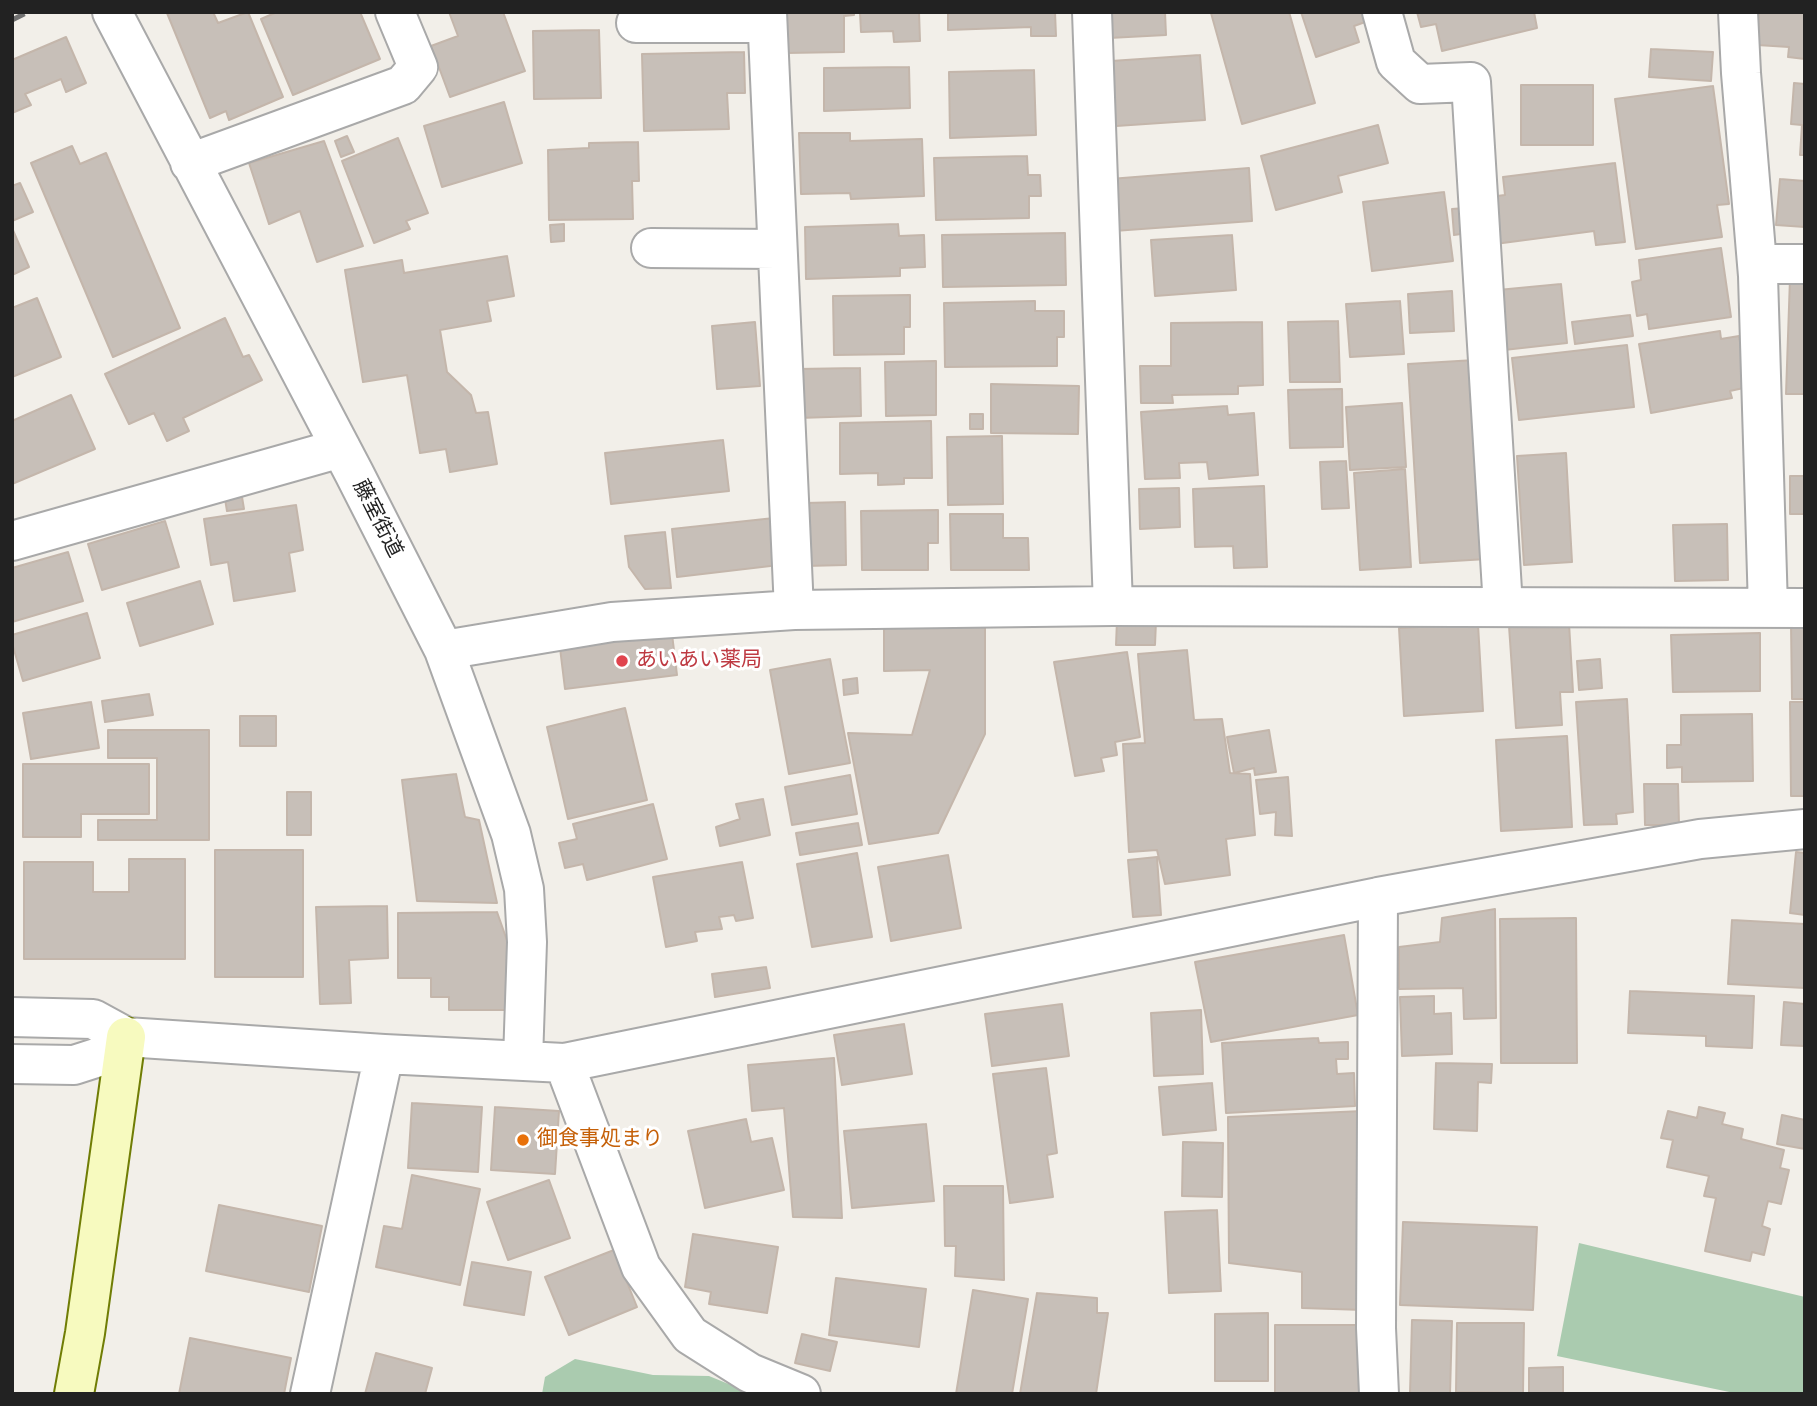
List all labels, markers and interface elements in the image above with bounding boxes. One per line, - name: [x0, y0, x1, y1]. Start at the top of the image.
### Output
- street label: 藤室街道: [347, 476, 407, 562]
- place label: あいあい薬局: [636, 648, 762, 674]
- marker: あいあい薬局: [614, 653, 630, 669]
- place label: 御食事処まり: [537, 1127, 663, 1153]
- marker: 御食事処まり: [515, 1132, 531, 1148]

